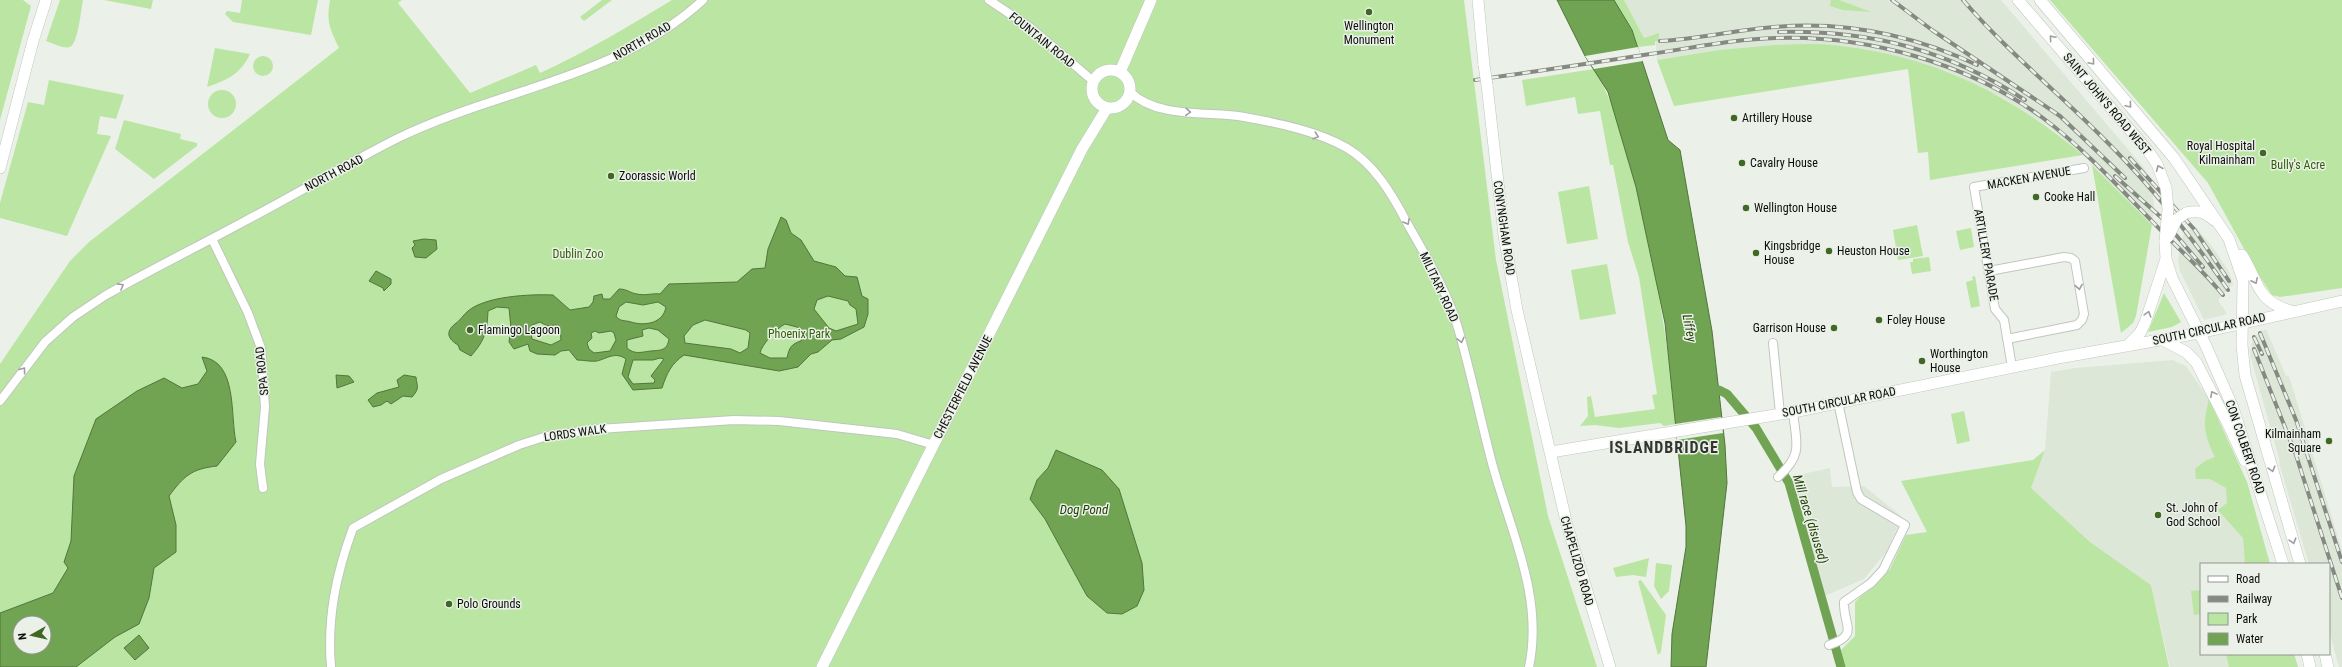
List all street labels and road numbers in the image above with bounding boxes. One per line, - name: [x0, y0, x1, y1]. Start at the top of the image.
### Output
- street label: FOUNTAIN ROAD: [1006, 9, 1078, 71]
- street label: NORTH ROAD: [611, 19, 673, 63]
- street label: SAINT JOHN'S ROAD WEST: [2060, 50, 2154, 158]
- street label: NORTH ROAD: [302, 152, 366, 194]
- street label: MACKEN AVENUE: [1986, 164, 2072, 192]
- street label: CONYNGHAM ROAD: [1490, 180, 1518, 276]
- street label: ARTILLERY PARADE: [1971, 208, 2001, 302]
- street label: MILITARY ROAD: [1417, 250, 1461, 324]
- street label: SOUTH CIRCULAR ROAD: [2151, 310, 2267, 348]
- street label: CHESTERFIELD AVENUE: [931, 333, 995, 441]
- street label: SPA ROAD: [252, 346, 272, 396]
- street label: SOUTH CIRCULAR ROAD: [1781, 384, 1897, 420]
- street label: CON COLBERT ROAD: [2222, 398, 2268, 496]
- street label: LORDS WALK: [543, 422, 608, 444]
- street label: CHAPELIZOD ROAD: [1557, 514, 1597, 608]

